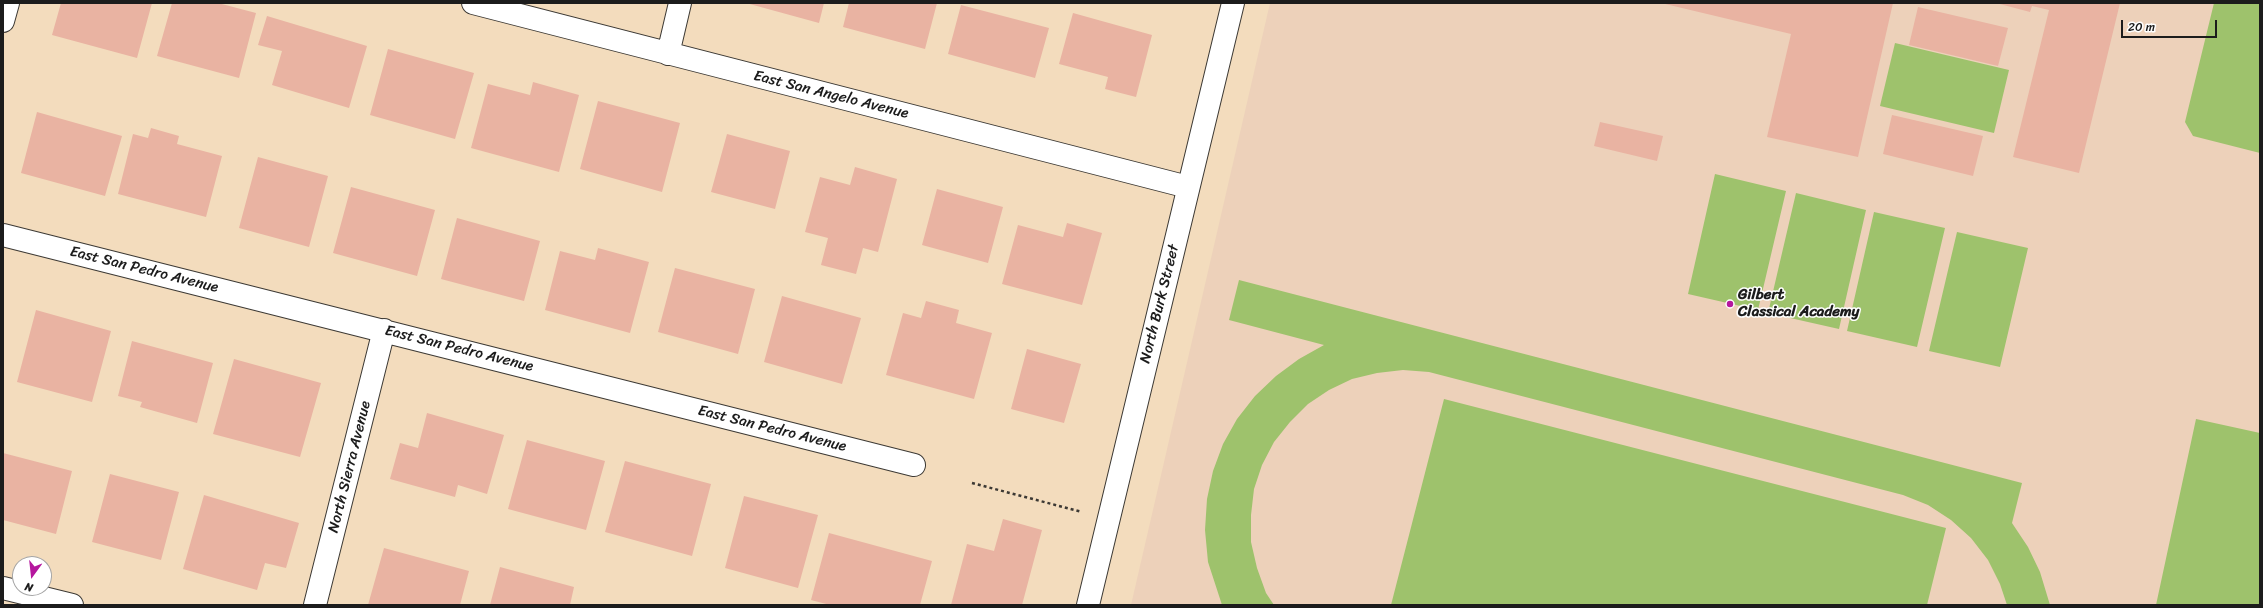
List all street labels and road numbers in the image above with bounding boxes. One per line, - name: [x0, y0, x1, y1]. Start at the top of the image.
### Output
- street label: East San Angelo Avenue: [752, 67, 910, 123]
- street label: East San Pedro Avenue: [68, 243, 220, 297]
- street label: North Burk Street: [1137, 243, 1183, 365]
- street label: East San Pedro Avenue: [383, 322, 535, 376]
- street label: North Sierra Avenue: [325, 399, 375, 535]
- street label: East San Pedro Avenue: [696, 402, 848, 456]

